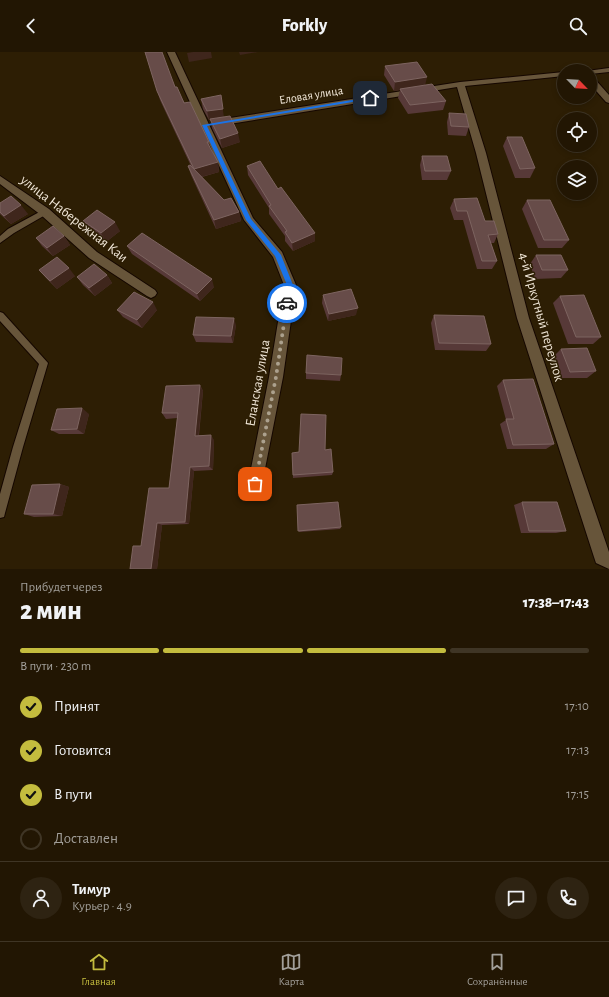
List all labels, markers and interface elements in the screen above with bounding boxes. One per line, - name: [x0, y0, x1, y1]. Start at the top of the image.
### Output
- icon: back: [20, 15, 42, 37]
- icon: search: [567, 15, 589, 37]
- text: Forkly: [282, 17, 327, 35]
- north arrow: [557, 64, 597, 104]
- map controls: [557, 64, 597, 200]
- pin: [353, 81, 387, 115]
- street label: Еловая улица: [278, 84, 345, 107]
- icon: home: [359, 87, 381, 109]
- button: locate: [557, 112, 597, 152]
- button: layers: [557, 160, 597, 200]
- street label: улица Набережная Каи: [17, 172, 130, 265]
- street label: 4-й Иркутный переулок: [516, 251, 566, 384]
- courier: [267, 283, 307, 323]
- icon: car: [276, 292, 298, 314]
- street label: Еланская улица: [243, 338, 273, 427]
- pin: [238, 467, 272, 501]
- icon: bag: [244, 473, 266, 495]
- text: Прибудет через: [20, 581, 102, 594]
- text: 17:38–17:43: [523, 595, 589, 610]
- text: 2 мин: [20, 598, 82, 624]
- text: В пути · 230 m: [20, 660, 91, 673]
- icon: check: [20, 696, 42, 718]
- text: Принят: [54, 699, 99, 714]
- text: 17:10: [565, 700, 589, 713]
- icon: check: [20, 740, 42, 762]
- text: Готовится: [54, 743, 111, 758]
- text: 17:13: [566, 744, 589, 757]
- icon: check: [20, 784, 42, 806]
- text: В пути: [54, 787, 92, 802]
- text: 17:15: [566, 788, 589, 801]
- text: Доставлен: [54, 831, 118, 846]
- button: person: [20, 877, 62, 919]
- button: chat: [495, 877, 537, 919]
- button: phone: [547, 877, 589, 919]
- text: Тимур: [72, 882, 111, 897]
- text: Курьер · 4.9: [72, 900, 132, 913]
- tab: Главная: [81, 951, 116, 988]
- tab: Карта: [278, 951, 304, 988]
- tab: Сохранённые: [467, 951, 528, 988]

